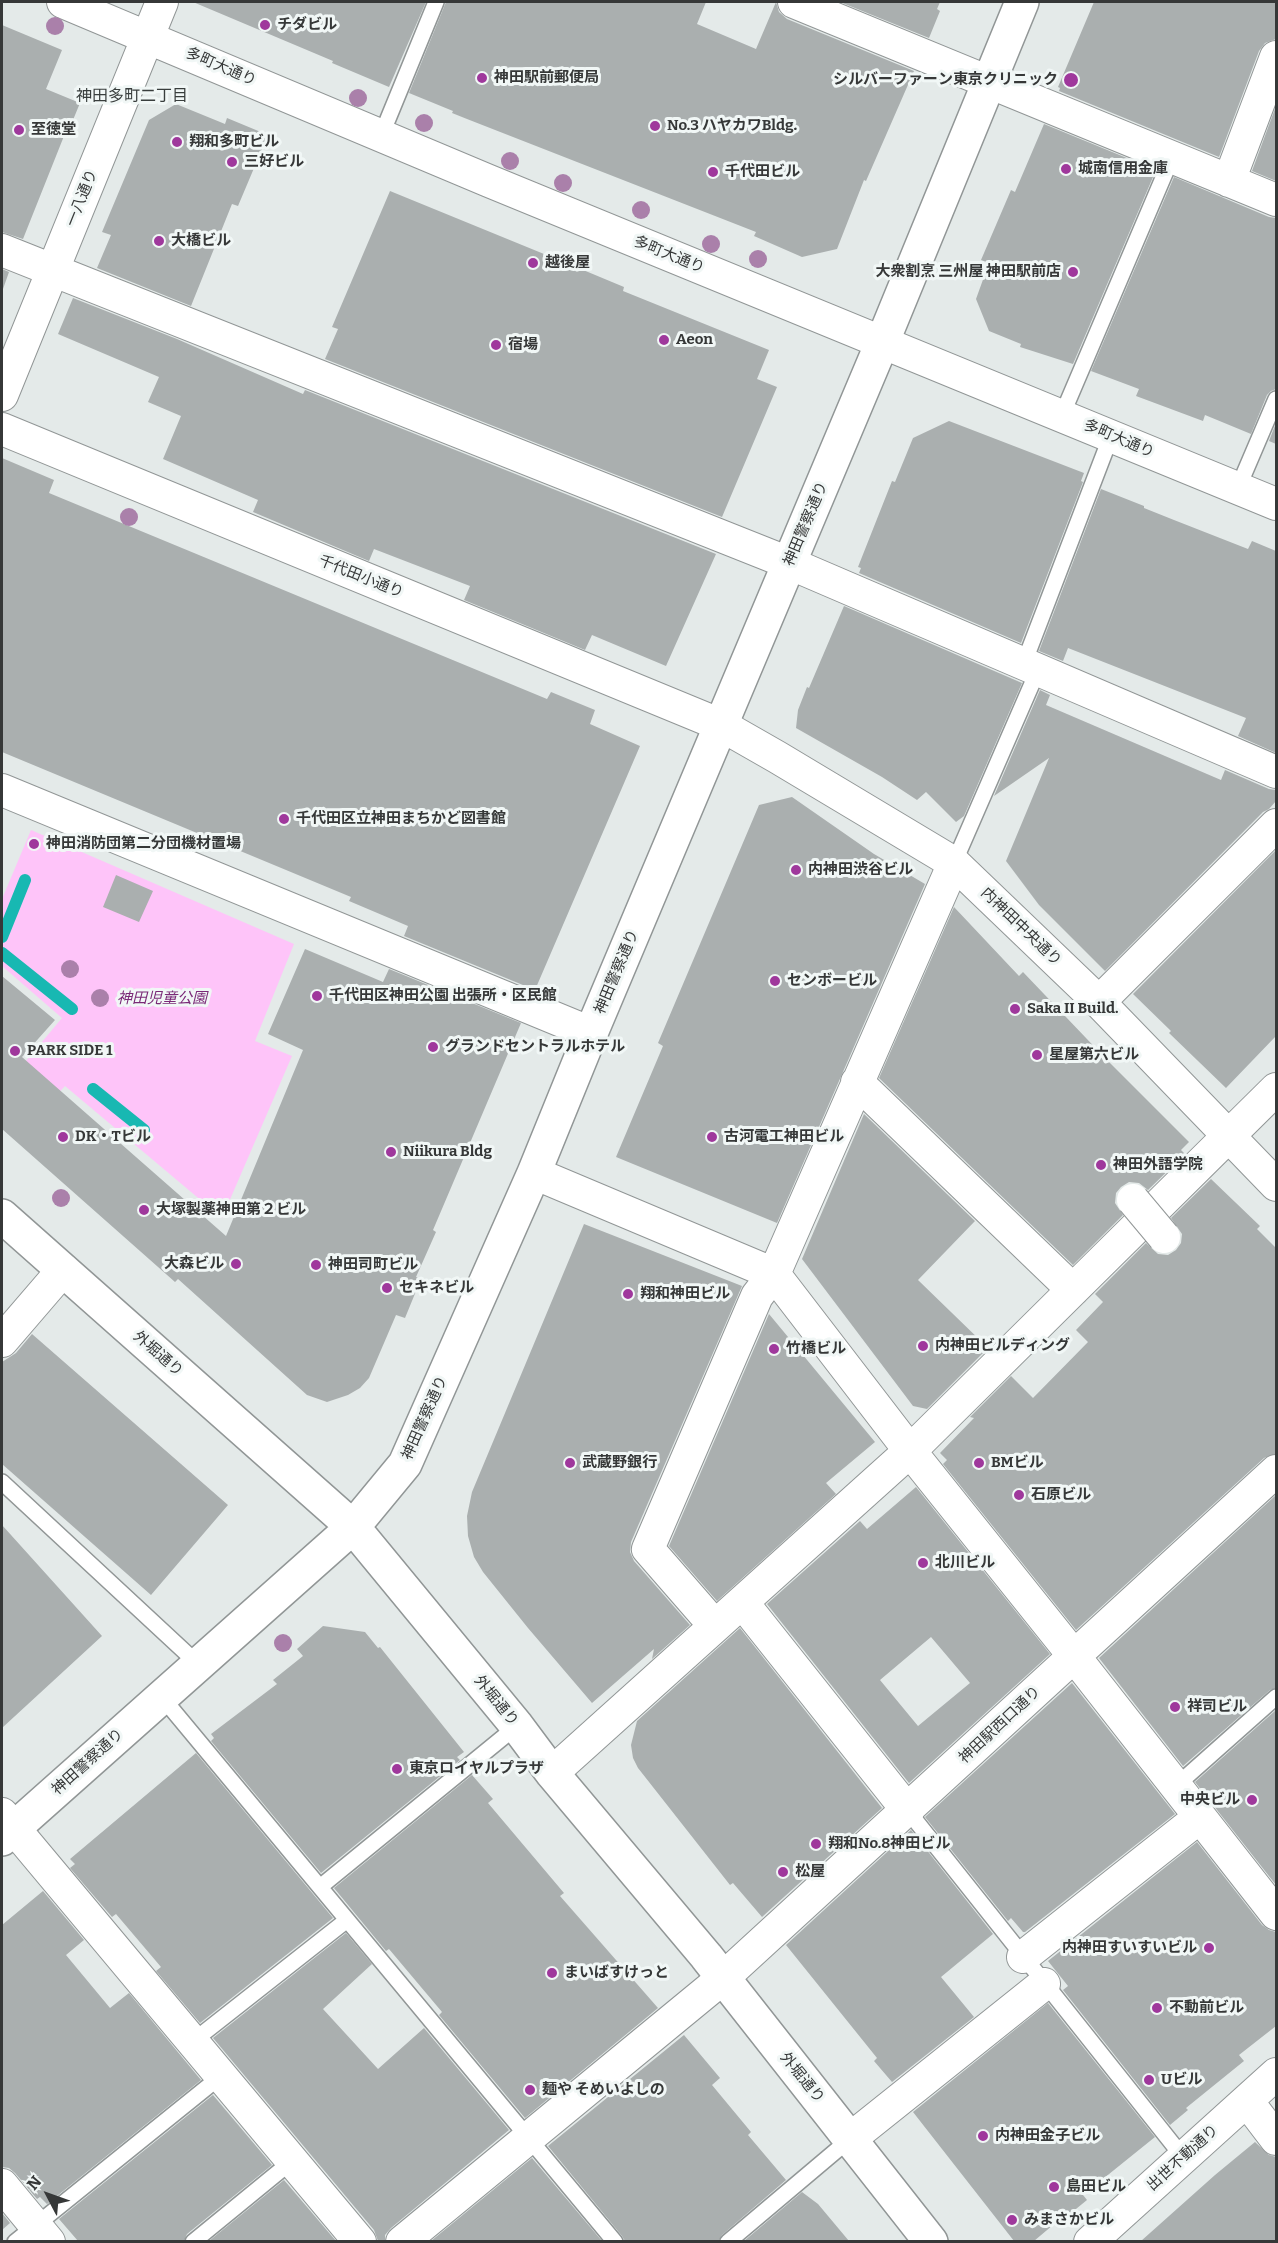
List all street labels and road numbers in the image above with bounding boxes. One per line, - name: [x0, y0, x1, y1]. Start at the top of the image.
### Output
- street label: 多町大通り: [183, 44, 259, 90]
- street label: 一八通り: [62, 167, 102, 229]
- street label: 多町大通り: [631, 233, 707, 277]
- street label: 多町大通り: [1081, 416, 1157, 462]
- street label: 神田警察通り: [780, 479, 832, 569]
- street label: 千代田小通り: [316, 552, 406, 602]
- street label: 内神田中央通り: [977, 884, 1065, 970]
- street label: 神田警察通り: [591, 927, 643, 1017]
- street label: 外堀通り: [129, 1328, 187, 1380]
- street label: 神田警察通り: [398, 1373, 452, 1463]
- street label: 外堀通り: [470, 1672, 522, 1730]
- street label: 神田駅西口通り: [955, 1683, 1045, 1767]
- street label: 神田警察通り: [49, 1725, 127, 1799]
- street label: 外堀通り: [776, 2049, 828, 2107]
- street label: 出世不動通り: [1144, 2121, 1222, 2195]

